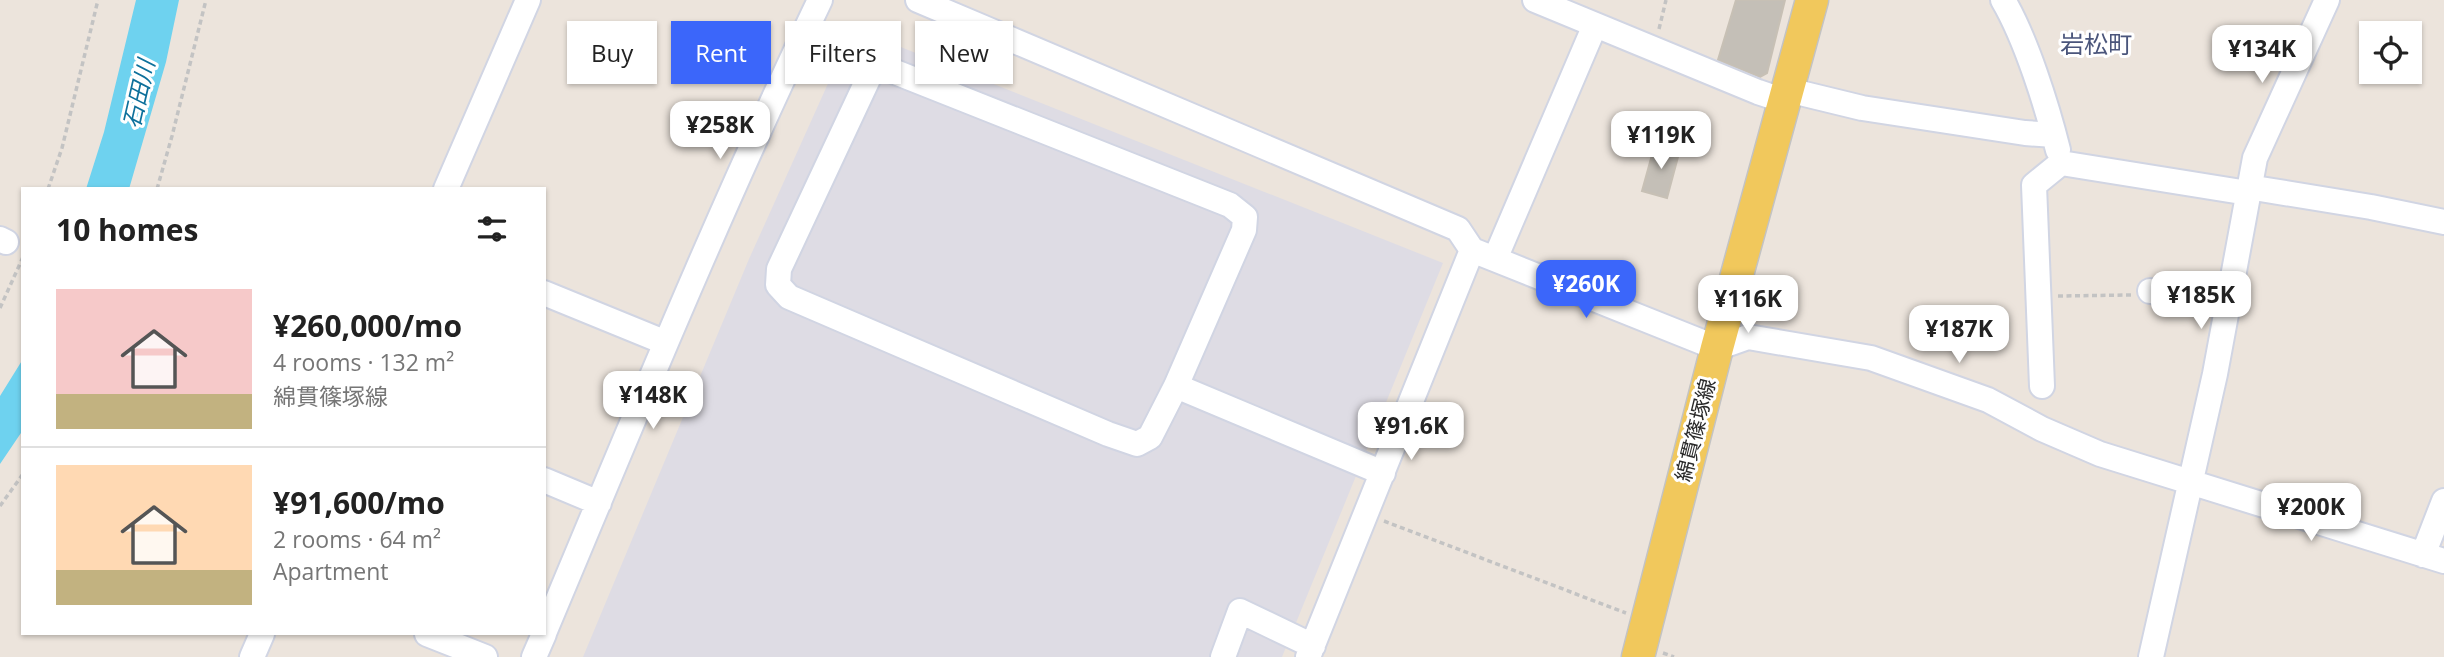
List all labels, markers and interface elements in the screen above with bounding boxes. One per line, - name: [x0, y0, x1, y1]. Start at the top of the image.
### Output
- chip: Buy: [567, 21, 657, 84]
- chip: Rent: [671, 21, 771, 84]
- chip: Filters: [785, 21, 901, 84]
- chip: New: [915, 21, 1013, 84]
- map controls: [2359, 21, 2422, 84]
- button: locate: [2359, 21, 2422, 84]
- pin: ¥134K: [2213, 25, 2311, 85]
- district label: 岩松町: [2060, 27, 2132, 60]
- text: ¥134K: [2228, 32, 2296, 64]
- water label: 石田川: [115, 54, 162, 131]
- pin: ¥258K: [671, 102, 769, 161]
- text: ¥258K: [686, 108, 754, 140]
- pin: ¥119K: [1612, 111, 1710, 171]
- text: ¥119K: [1627, 118, 1695, 150]
- text: 10 homes: [56, 209, 199, 250]
- icon: filters: [473, 210, 511, 248]
- pin: ¥260K: [1537, 260, 1635, 320]
- text: ¥260K: [1552, 267, 1620, 299]
- pin: ¥185K: [2152, 272, 2250, 331]
- pin: ¥116K: [1699, 276, 1797, 335]
- text: ¥185K: [2167, 278, 2235, 310]
- text: ¥116K: [1714, 282, 1782, 314]
- text: ¥260,000/mo: [273, 305, 462, 346]
- pin: ¥187K: [1910, 306, 2008, 365]
- text: ¥187K: [1925, 312, 1993, 344]
- icon: home: [112, 317, 196, 401]
- text: 4 rooms · 132 m²: [273, 346, 454, 378]
- pin: ¥148K: [604, 372, 702, 431]
- street label: 綿貫篠塚線: [1669, 375, 1721, 484]
- text: ¥148K: [619, 378, 687, 410]
- text: 綿貫篠塚線: [273, 380, 388, 412]
- pin: ¥91.6K: [1354, 402, 1468, 462]
- text: ¥91.6K: [1374, 409, 1448, 441]
- text: ¥91,600/mo: [273, 482, 445, 523]
- pin: ¥200K: [2262, 484, 2360, 543]
- text: ¥200K: [2277, 490, 2345, 522]
- icon: home: [112, 493, 196, 577]
- text: 2 rooms · 64 m²: [273, 523, 441, 555]
- text: Apartment: [273, 555, 389, 587]

